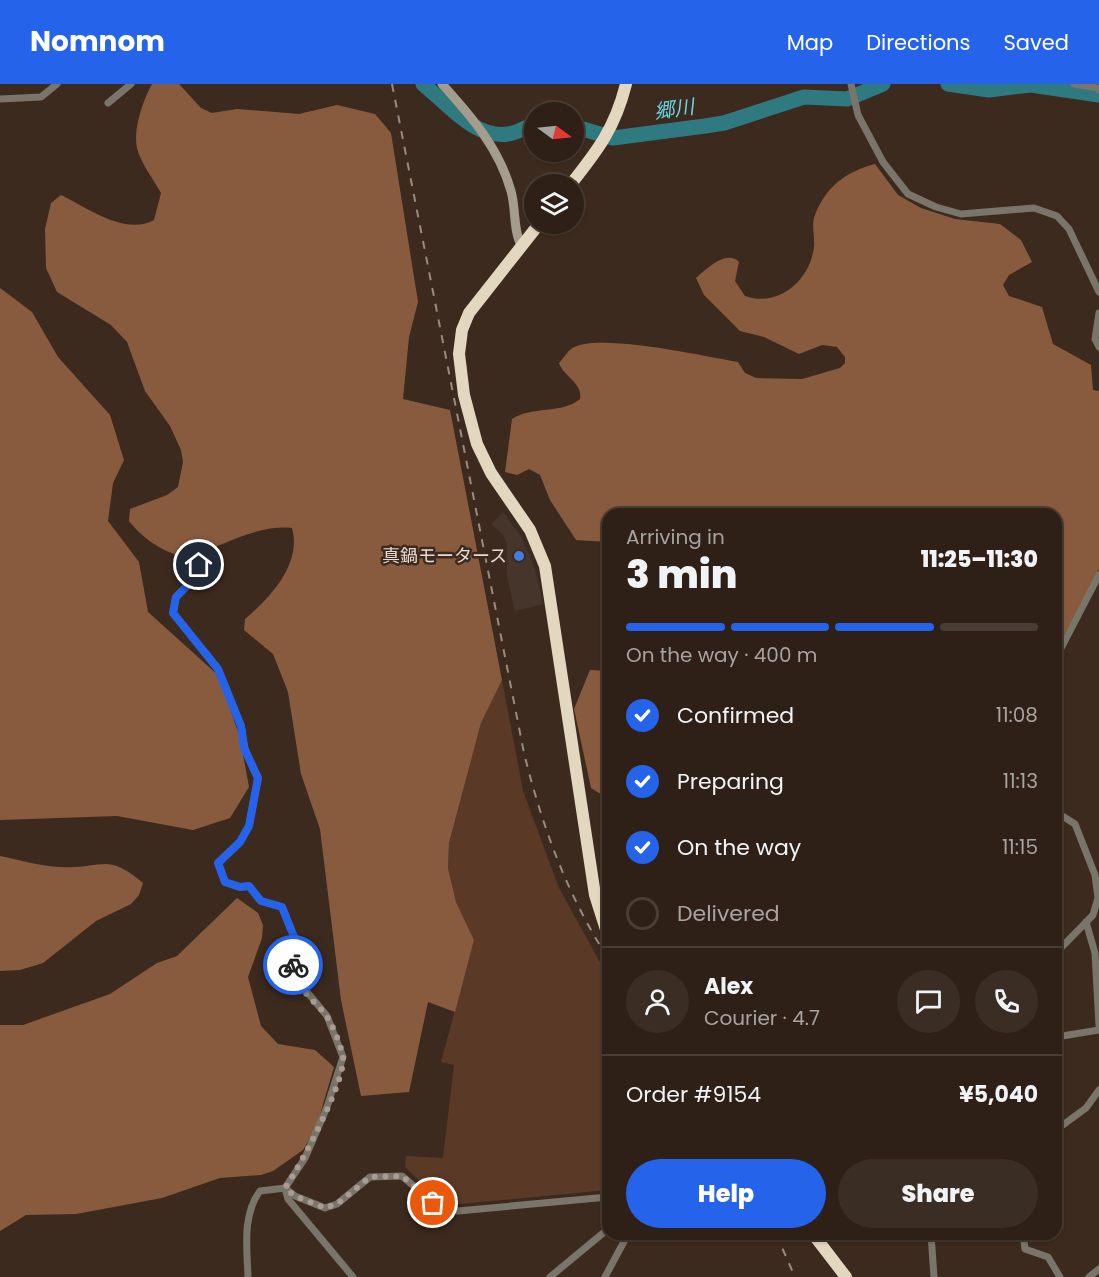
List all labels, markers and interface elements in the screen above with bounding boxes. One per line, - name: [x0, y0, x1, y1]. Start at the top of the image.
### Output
- text: Nomnom: [30, 22, 165, 61]
- text: Map: [787, 28, 833, 57]
- text: Directions: [866, 28, 970, 57]
- text: Saved: [1003, 28, 1069, 57]
- water label: 郷川: [652, 92, 698, 126]
- north arrow: [524, 102, 584, 162]
- map controls: [524, 102, 584, 234]
- button: layers: [524, 174, 584, 234]
- text: Arriving in: [626, 523, 725, 551]
- pin: [173, 539, 224, 590]
- place label: 真鍋モータース: [382, 543, 507, 568]
- text: 11:25–11:30: [921, 544, 1038, 575]
- text: 3 min: [626, 547, 738, 602]
- icon: home: [182, 548, 215, 581]
- marker: 真鍋モータース: [512, 549, 526, 563]
- text: On the way · 400 m: [626, 641, 817, 669]
- icon: check: [626, 699, 659, 732]
- text: Confirmed: [677, 700, 794, 731]
- text: 11:08: [996, 701, 1038, 729]
- icon: check: [626, 765, 659, 798]
- text: Preparing: [677, 766, 784, 797]
- text: 11:13: [1003, 767, 1038, 795]
- icon: check: [626, 831, 659, 864]
- text: On the way: [677, 832, 801, 863]
- text: 11:15: [1002, 833, 1038, 861]
- text: Delivered: [677, 898, 780, 929]
- courier: [263, 935, 323, 995]
- icon: bike: [277, 949, 310, 982]
- button: person: [626, 970, 689, 1033]
- button: chat: [897, 970, 960, 1033]
- button: phone: [975, 970, 1038, 1033]
- text: Alex: [704, 971, 753, 1002]
- text: Courier · 4.7: [704, 1004, 820, 1032]
- text: Order #9154: [626, 1079, 761, 1110]
- text: ¥5,040: [959, 1079, 1038, 1110]
- button: Help: [626, 1159, 826, 1228]
- button: Share: [838, 1159, 1038, 1228]
- pin: [407, 1177, 458, 1228]
- icon: bag: [416, 1186, 449, 1219]

